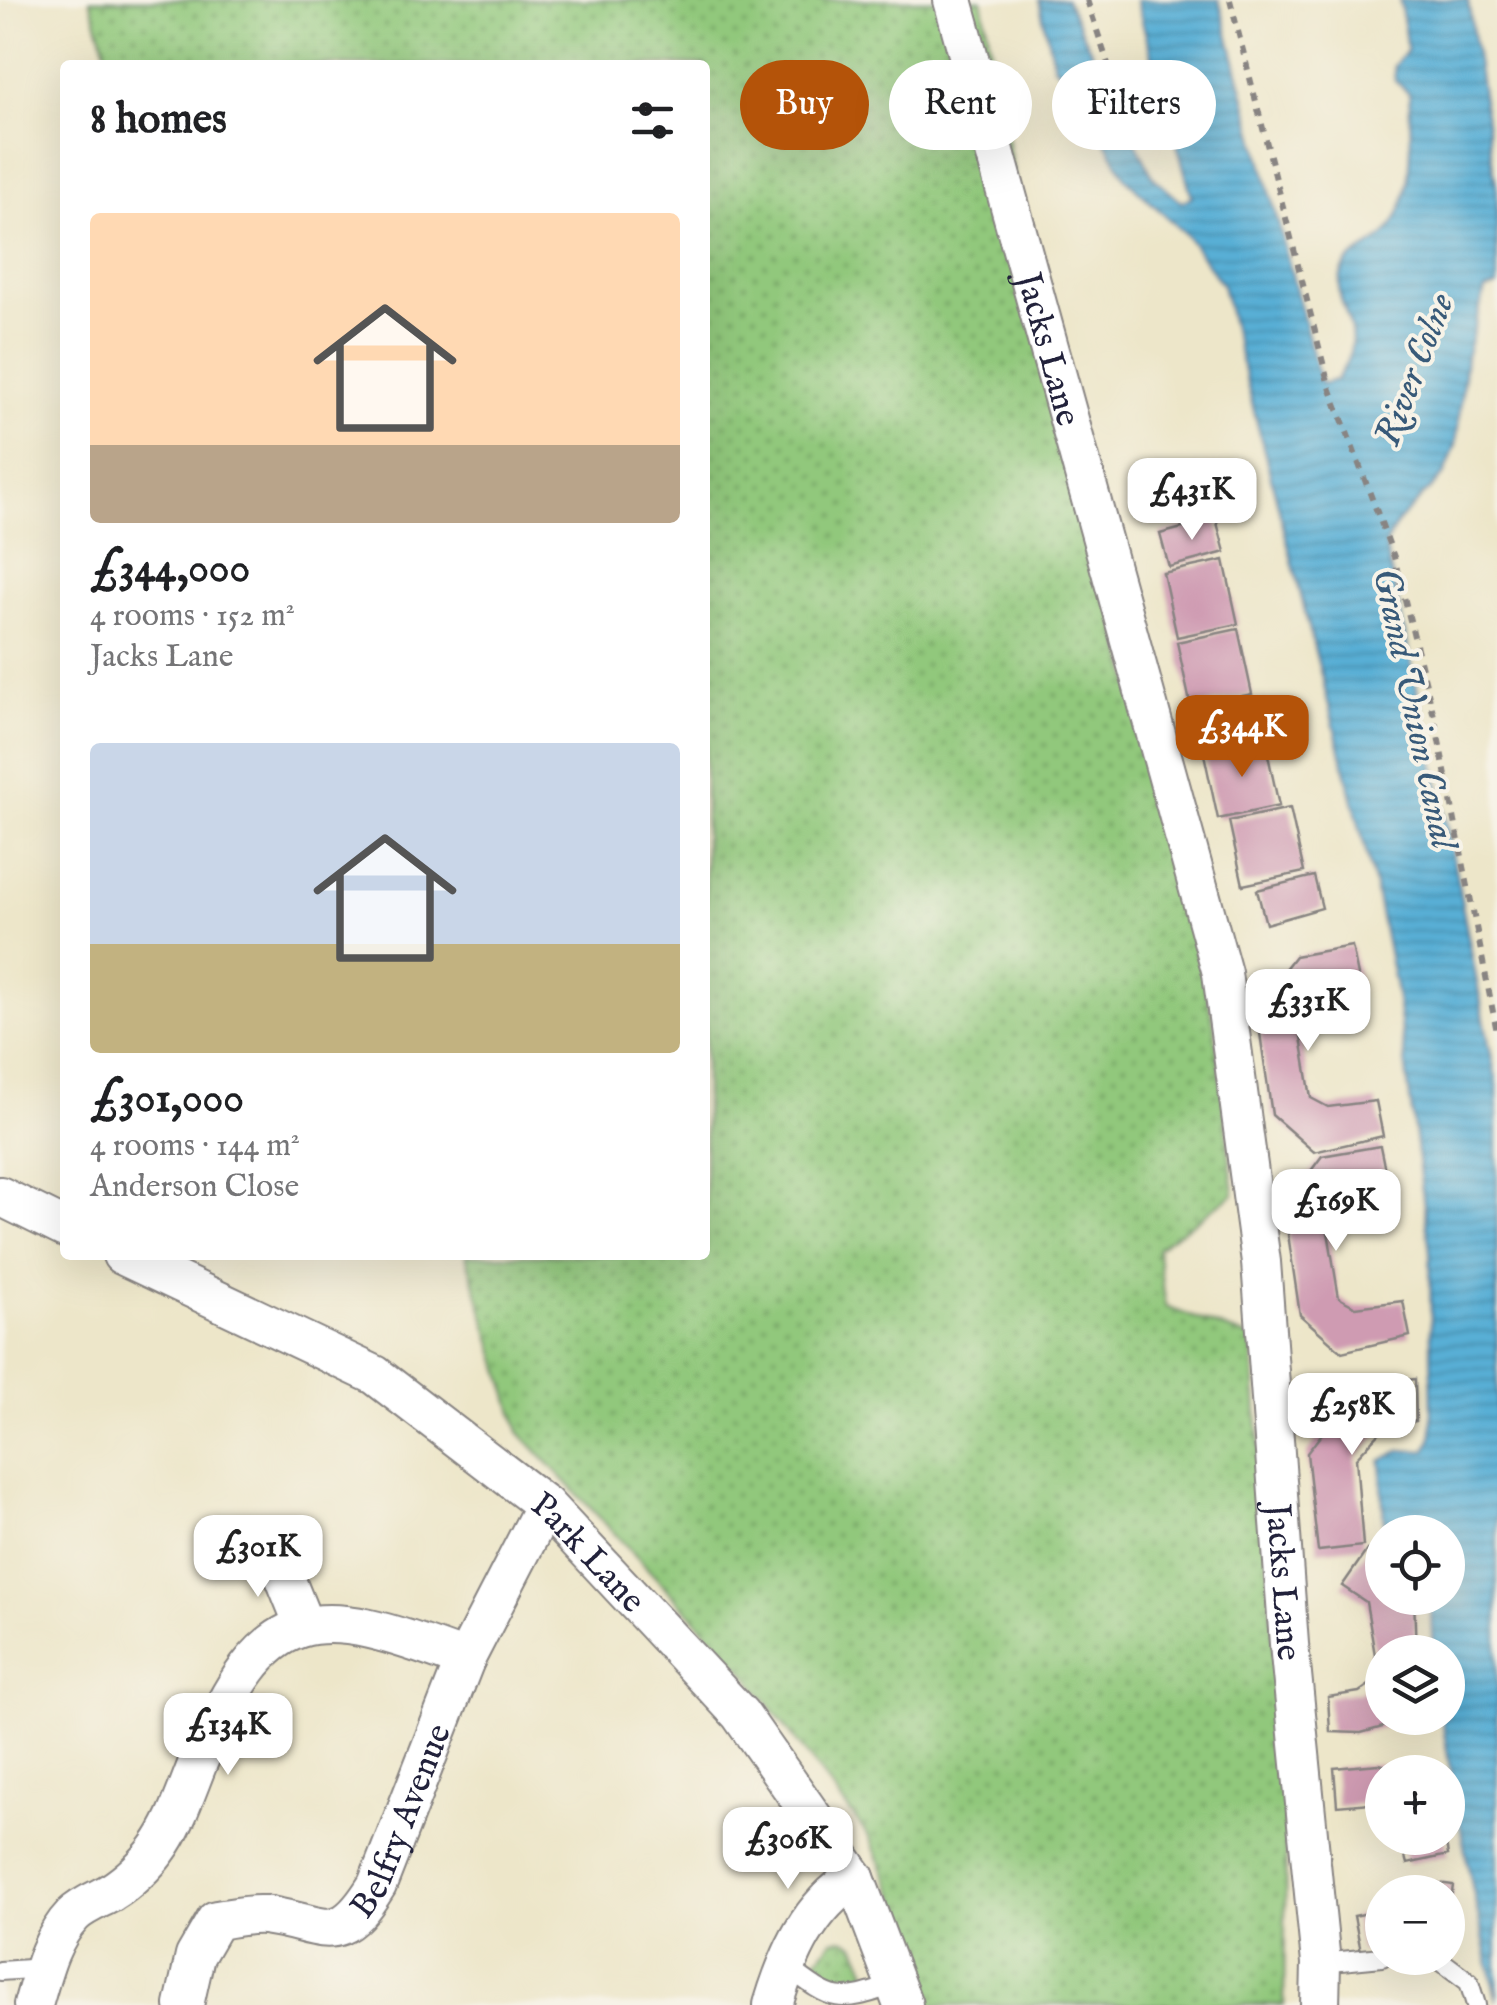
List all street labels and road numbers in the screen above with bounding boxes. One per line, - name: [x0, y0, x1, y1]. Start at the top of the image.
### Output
- street label: Jacks Lane: [1003, 264, 1090, 431]
- street label: Park Lane: [521, 1483, 654, 1623]
- street label: Jacks Lane: [1253, 1498, 1311, 1663]
- street label: Belfry Avenue: [341, 1718, 463, 1928]

